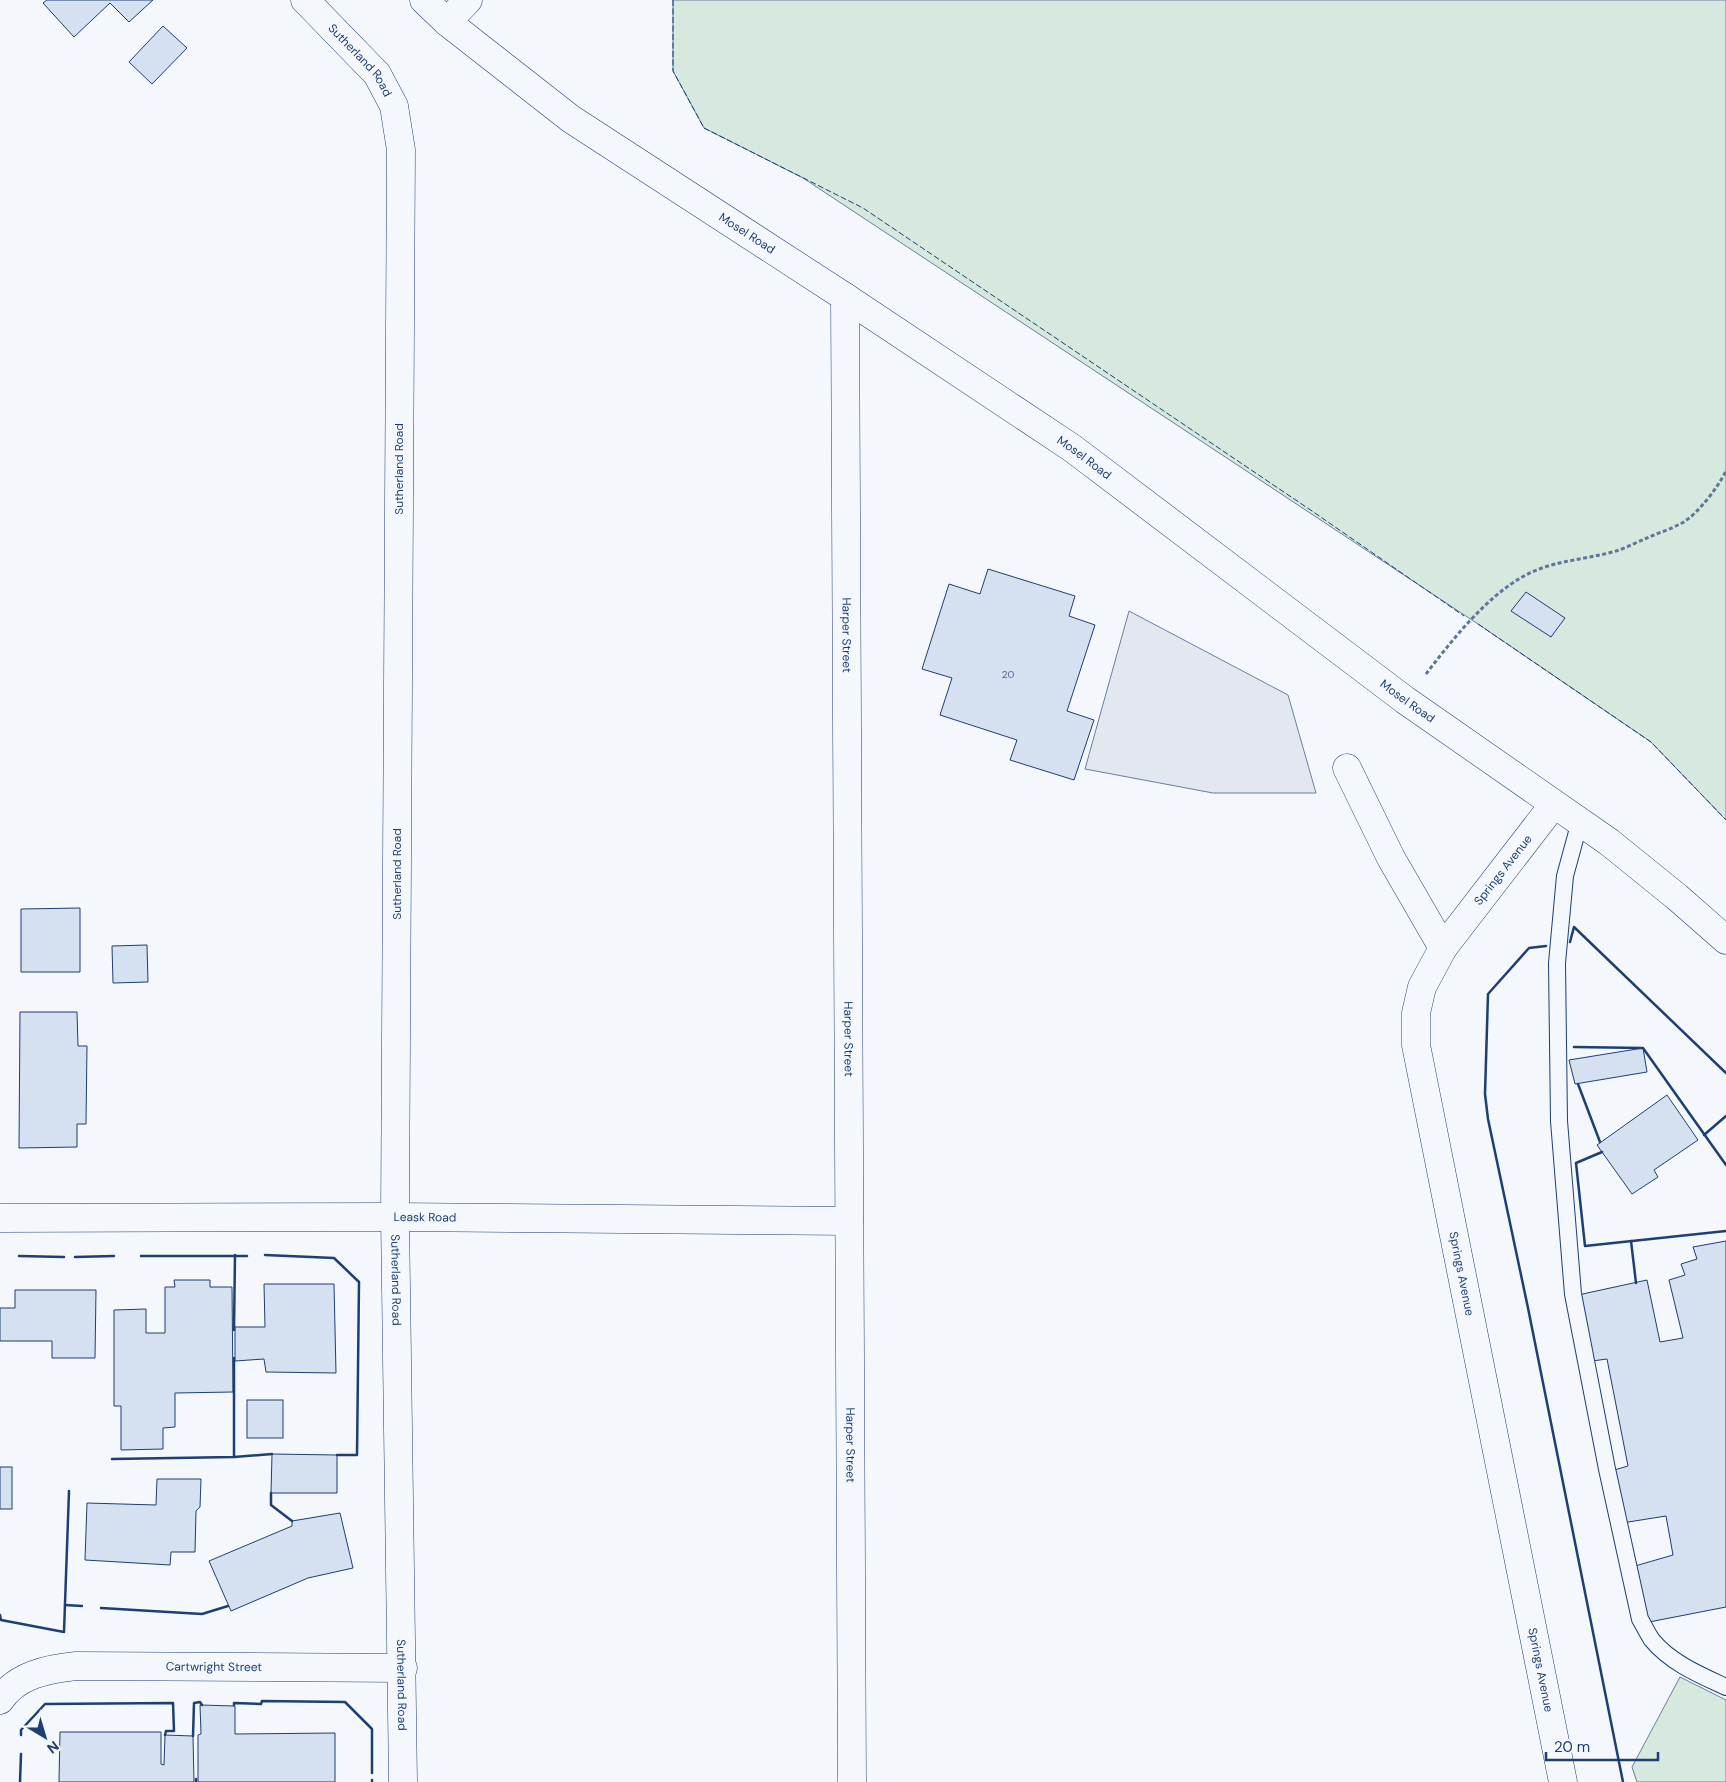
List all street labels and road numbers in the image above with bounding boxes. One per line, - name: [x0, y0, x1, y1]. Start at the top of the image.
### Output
- street label: Sutherland Road: [325, 20, 396, 99]
- street label: Mosel Road: [716, 209, 778, 257]
- street label: Sutherland Road: [391, 423, 407, 515]
- street label: Mosel Road: [1054, 432, 1115, 483]
- street label: Harper Street: [838, 597, 855, 673]
- street label: Mosel Road: [1377, 676, 1438, 726]
- street label: Sutherland Road: [389, 828, 405, 920]
- street label: Springs Avenue: [1470, 831, 1536, 909]
- street label: Harper Street: [840, 1001, 857, 1077]
- street label: Leask Road: [394, 1209, 456, 1226]
- street label: Springs Avenue: [1445, 1230, 1478, 1317]
- street label: Sutherland Road: [387, 1234, 405, 1326]
- street label: Harper Street: [842, 1407, 859, 1483]
- street label: Springs Avenue: [1524, 1626, 1557, 1714]
- street label: Sutherland Road: [393, 1639, 410, 1731]
- street label: Cartwright Street: [166, 1659, 262, 1675]

